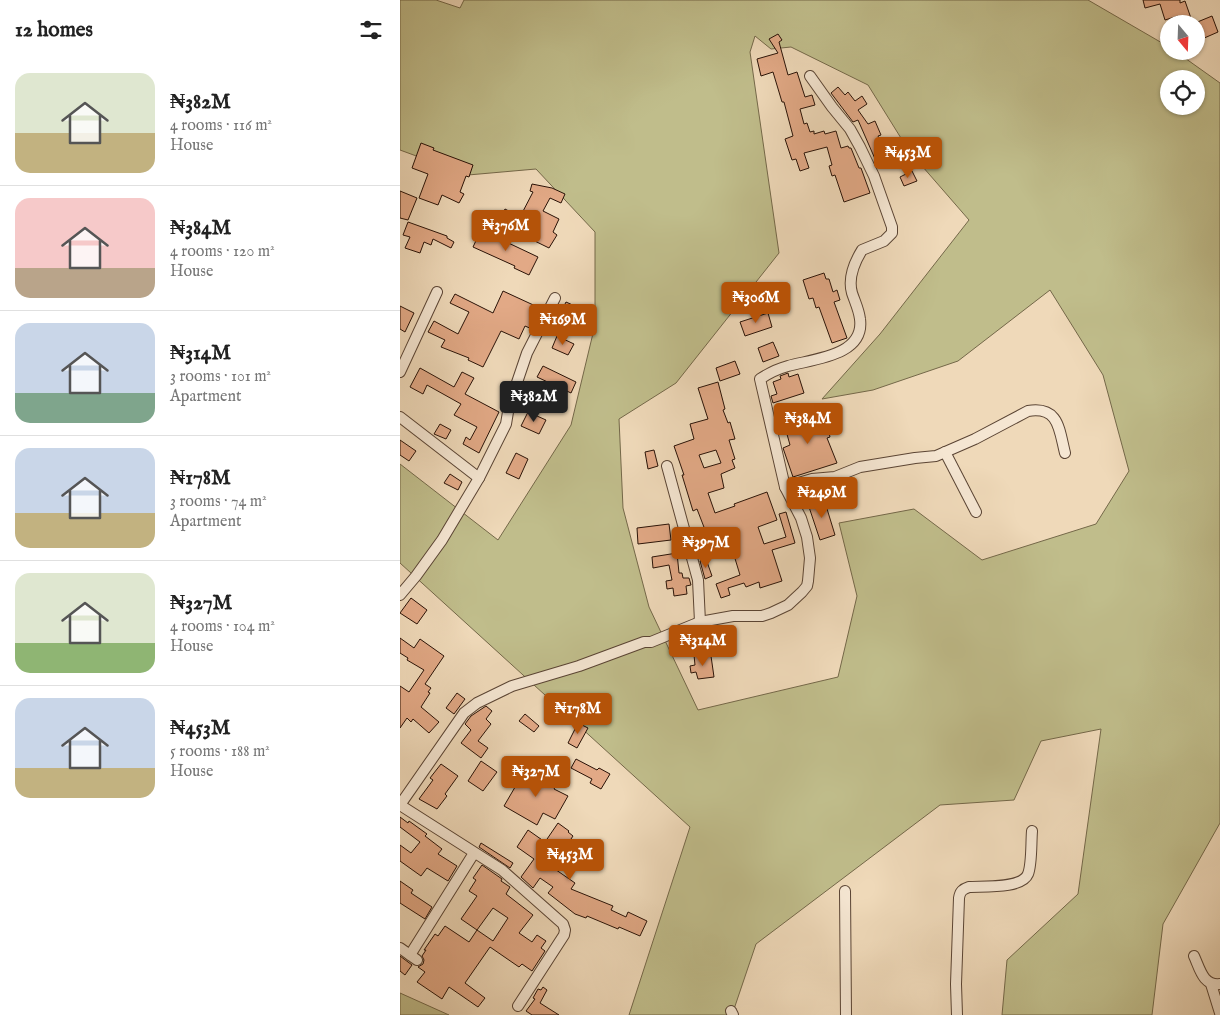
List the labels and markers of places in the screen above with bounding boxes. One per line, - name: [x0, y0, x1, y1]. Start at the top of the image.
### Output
- pin: ₦453M: [873, 136, 943, 179]
- pin: ₦376M: [471, 210, 541, 252]
- pin: ₦306M: [721, 282, 791, 324]
- pin: ₦169M: [528, 304, 598, 346]
- pin: ₦382M: [499, 380, 569, 423]
- pin: ₦384M: [773, 402, 843, 445]
- pin: ₦249M: [787, 476, 857, 519]
- pin: ₦397M: [671, 526, 741, 569]
- pin: ₦314M: [668, 624, 738, 667]
- pin: ₦178M: [543, 692, 613, 735]
- pin: ₦327M: [501, 756, 571, 798]
- pin: ₦453M: [535, 838, 605, 881]

